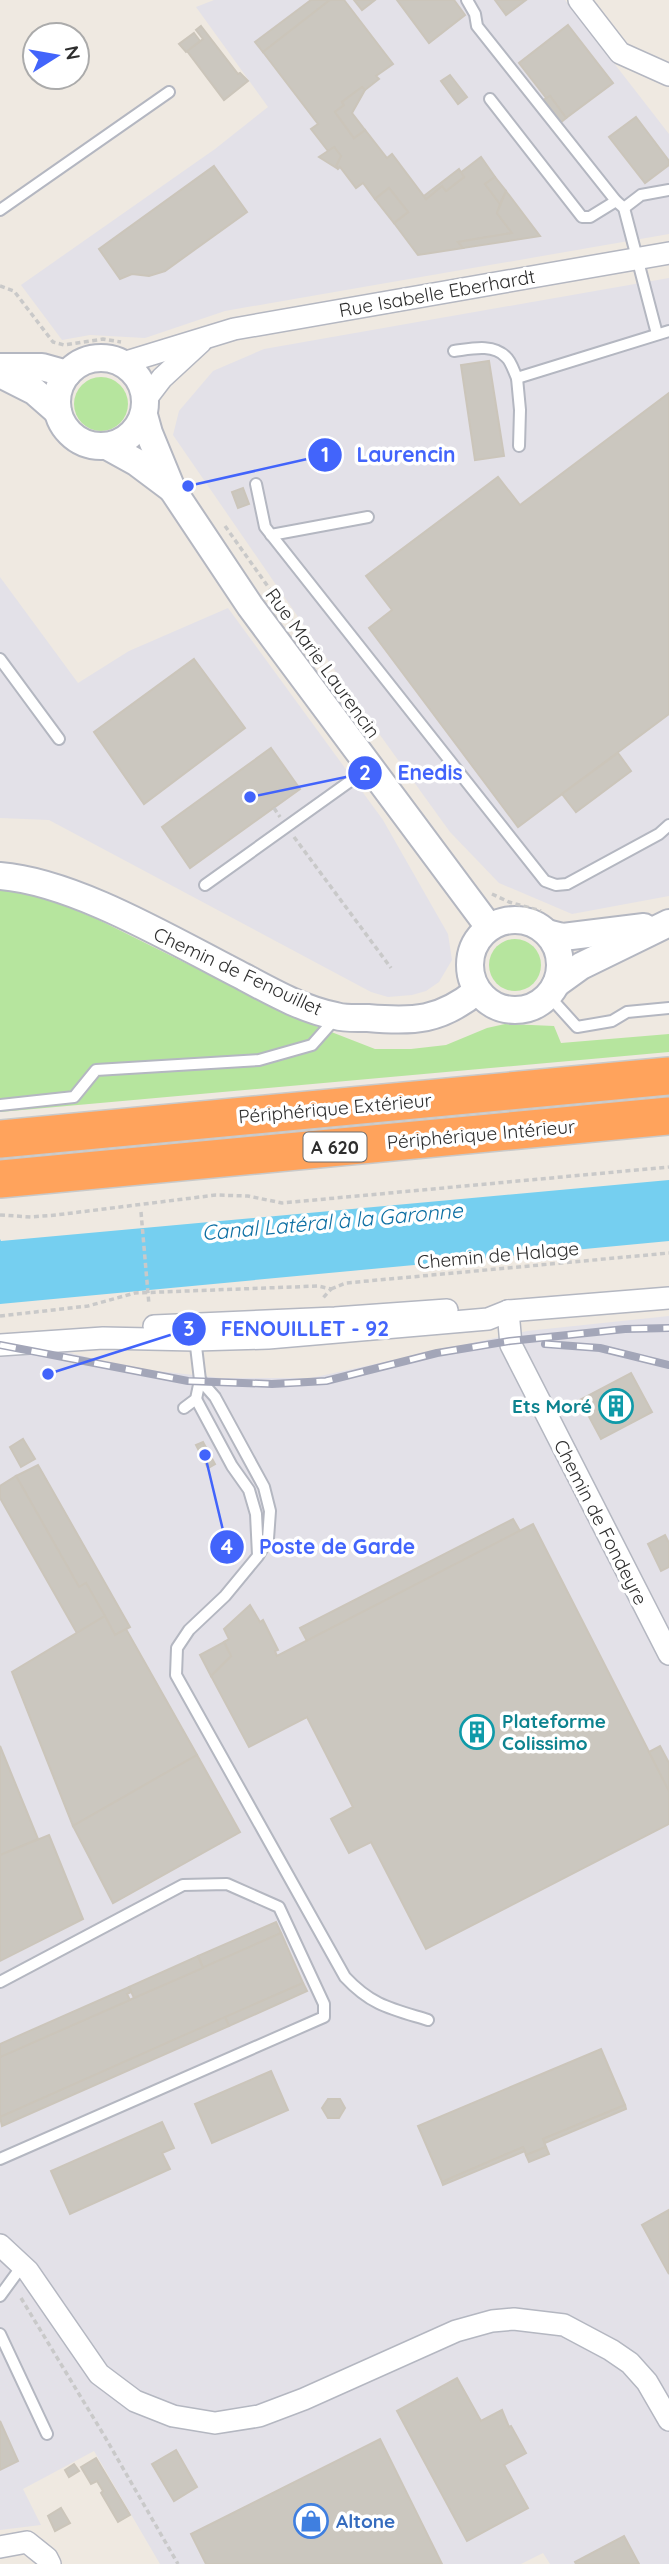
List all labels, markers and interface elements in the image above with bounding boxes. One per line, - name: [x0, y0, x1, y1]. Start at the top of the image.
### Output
- north arrow: [21, 21, 91, 91]
- text: N: [60, 44, 86, 62]
- street label: Rue Isabelle Eberhardt: [337, 264, 537, 322]
- callout: Laurencin: [308, 434, 470, 476]
- text: 1: [321, 441, 329, 467]
- text: Laurencin: [356, 441, 456, 467]
- street label: Rue Marie Laurencin: [261, 583, 385, 743]
- callout: Enedis: [348, 752, 476, 794]
- text: 2: [359, 759, 371, 785]
- text: Enedis: [397, 759, 463, 785]
- street label: Chemin de Fenouillet: [150, 921, 326, 1021]
- street label: Périphérique Extérieur: [237, 1088, 433, 1128]
- street label: Périphérique Intérieur: [386, 1114, 577, 1154]
- road number: A 620: [304, 1132, 366, 1162]
- water label: Canal Latéral à la Garonne: [201, 1197, 465, 1245]
- street label: Chemin de Halage: [416, 1236, 580, 1274]
- callout: FENOUILLET - 92: [172, 1308, 403, 1350]
- text: 3: [183, 1315, 195, 1341]
- text: FENOUILLET - 92: [221, 1315, 389, 1341]
- building icon: Ets Moré: [597, 1387, 635, 1425]
- place label: Ets Moré: [512, 1394, 592, 1418]
- street label: Chemin de Fondeyre: [549, 1435, 653, 1609]
- callout: Poste de Garde: [210, 1526, 429, 1568]
- text: 4: [221, 1533, 233, 1559]
- text: Poste de Garde: [259, 1533, 415, 1559]
- place label: Plateforme Colissimo: [502, 1709, 606, 1755]
- building icon: Plateforme Colissimo: [458, 1713, 496, 1751]
- shop icon: Altone: [292, 2502, 330, 2540]
- place label: Altone: [336, 2509, 395, 2533]

